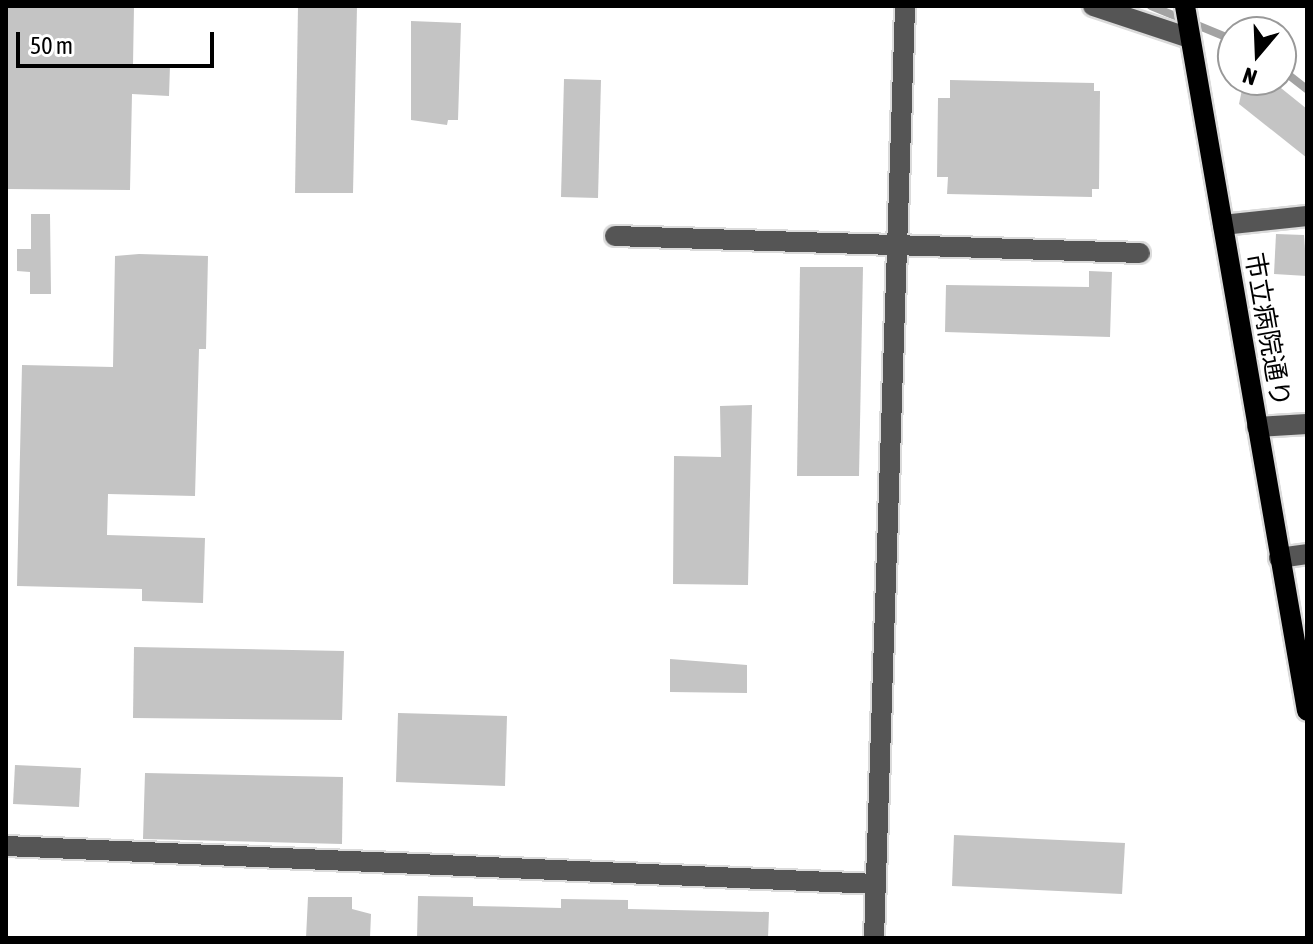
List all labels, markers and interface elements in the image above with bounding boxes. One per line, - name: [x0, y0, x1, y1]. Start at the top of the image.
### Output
- scale bar: [20, 16, 218, 66]
- north arrow: [1217, 16, 1297, 96]
- text: 50 m: [30, 32, 73, 59]
- text: N: [1239, 62, 1260, 91]
- street label: 市立病院通り: [1238, 250, 1296, 410]

